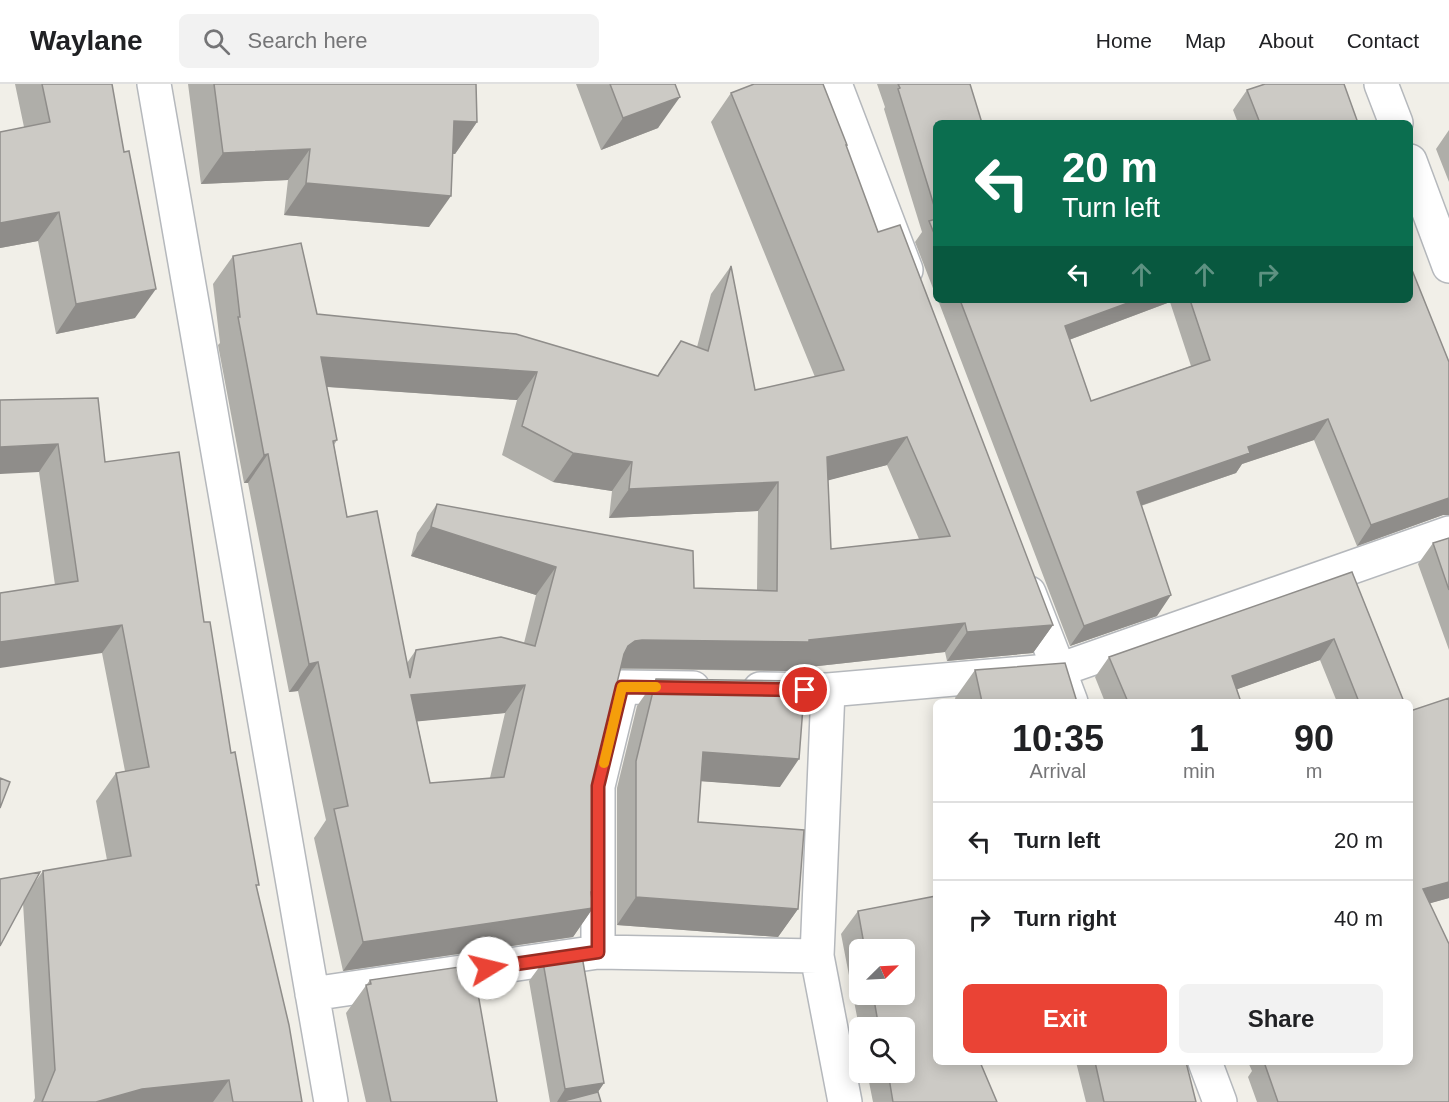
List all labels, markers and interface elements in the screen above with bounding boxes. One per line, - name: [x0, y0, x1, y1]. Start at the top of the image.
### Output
- search box: [179, 14, 599, 68]
- text: Waylane: [30, 25, 143, 56]
- icon: search: [200, 25, 233, 58]
- text: Search here: [248, 28, 367, 53]
- text: Home: [1096, 29, 1152, 52]
- text: Map: [1185, 29, 1226, 52]
- text: About: [1259, 29, 1314, 52]
- text: Contact: [1347, 29, 1419, 52]
- icon: left: [963, 144, 1041, 222]
- text: 20 m: [1062, 144, 1158, 191]
- text: Turn left: [1062, 193, 1160, 223]
- icon: left: [1062, 258, 1095, 291]
- icon: ahead: [1125, 258, 1158, 291]
- icon: ahead: [1188, 258, 1221, 291]
- icon: right: [1251, 258, 1284, 291]
- pin: [779, 664, 830, 715]
- icon: arrive: [788, 673, 821, 706]
- text: 10:35: [1012, 718, 1104, 759]
- text: 1: [1189, 718, 1209, 759]
- text: 90: [1294, 718, 1334, 759]
- text: Arrival: [1030, 760, 1086, 782]
- text: min: [1183, 760, 1215, 782]
- text: m: [1306, 760, 1322, 782]
- icon: left: [963, 825, 996, 858]
- text: Turn left: [1014, 828, 1100, 853]
- text: 20 m: [1334, 828, 1383, 853]
- icon: right: [963, 903, 996, 936]
- text: Turn right: [1014, 906, 1116, 931]
- text: 40 m: [1334, 906, 1383, 931]
- position arrow: [456, 936, 520, 1000]
- north arrow: [849, 939, 915, 1005]
- map controls: [849, 939, 915, 1083]
- button: Exit: [963, 984, 1167, 1053]
- button: Share: [1179, 984, 1383, 1053]
- button: search: [849, 1017, 915, 1083]

